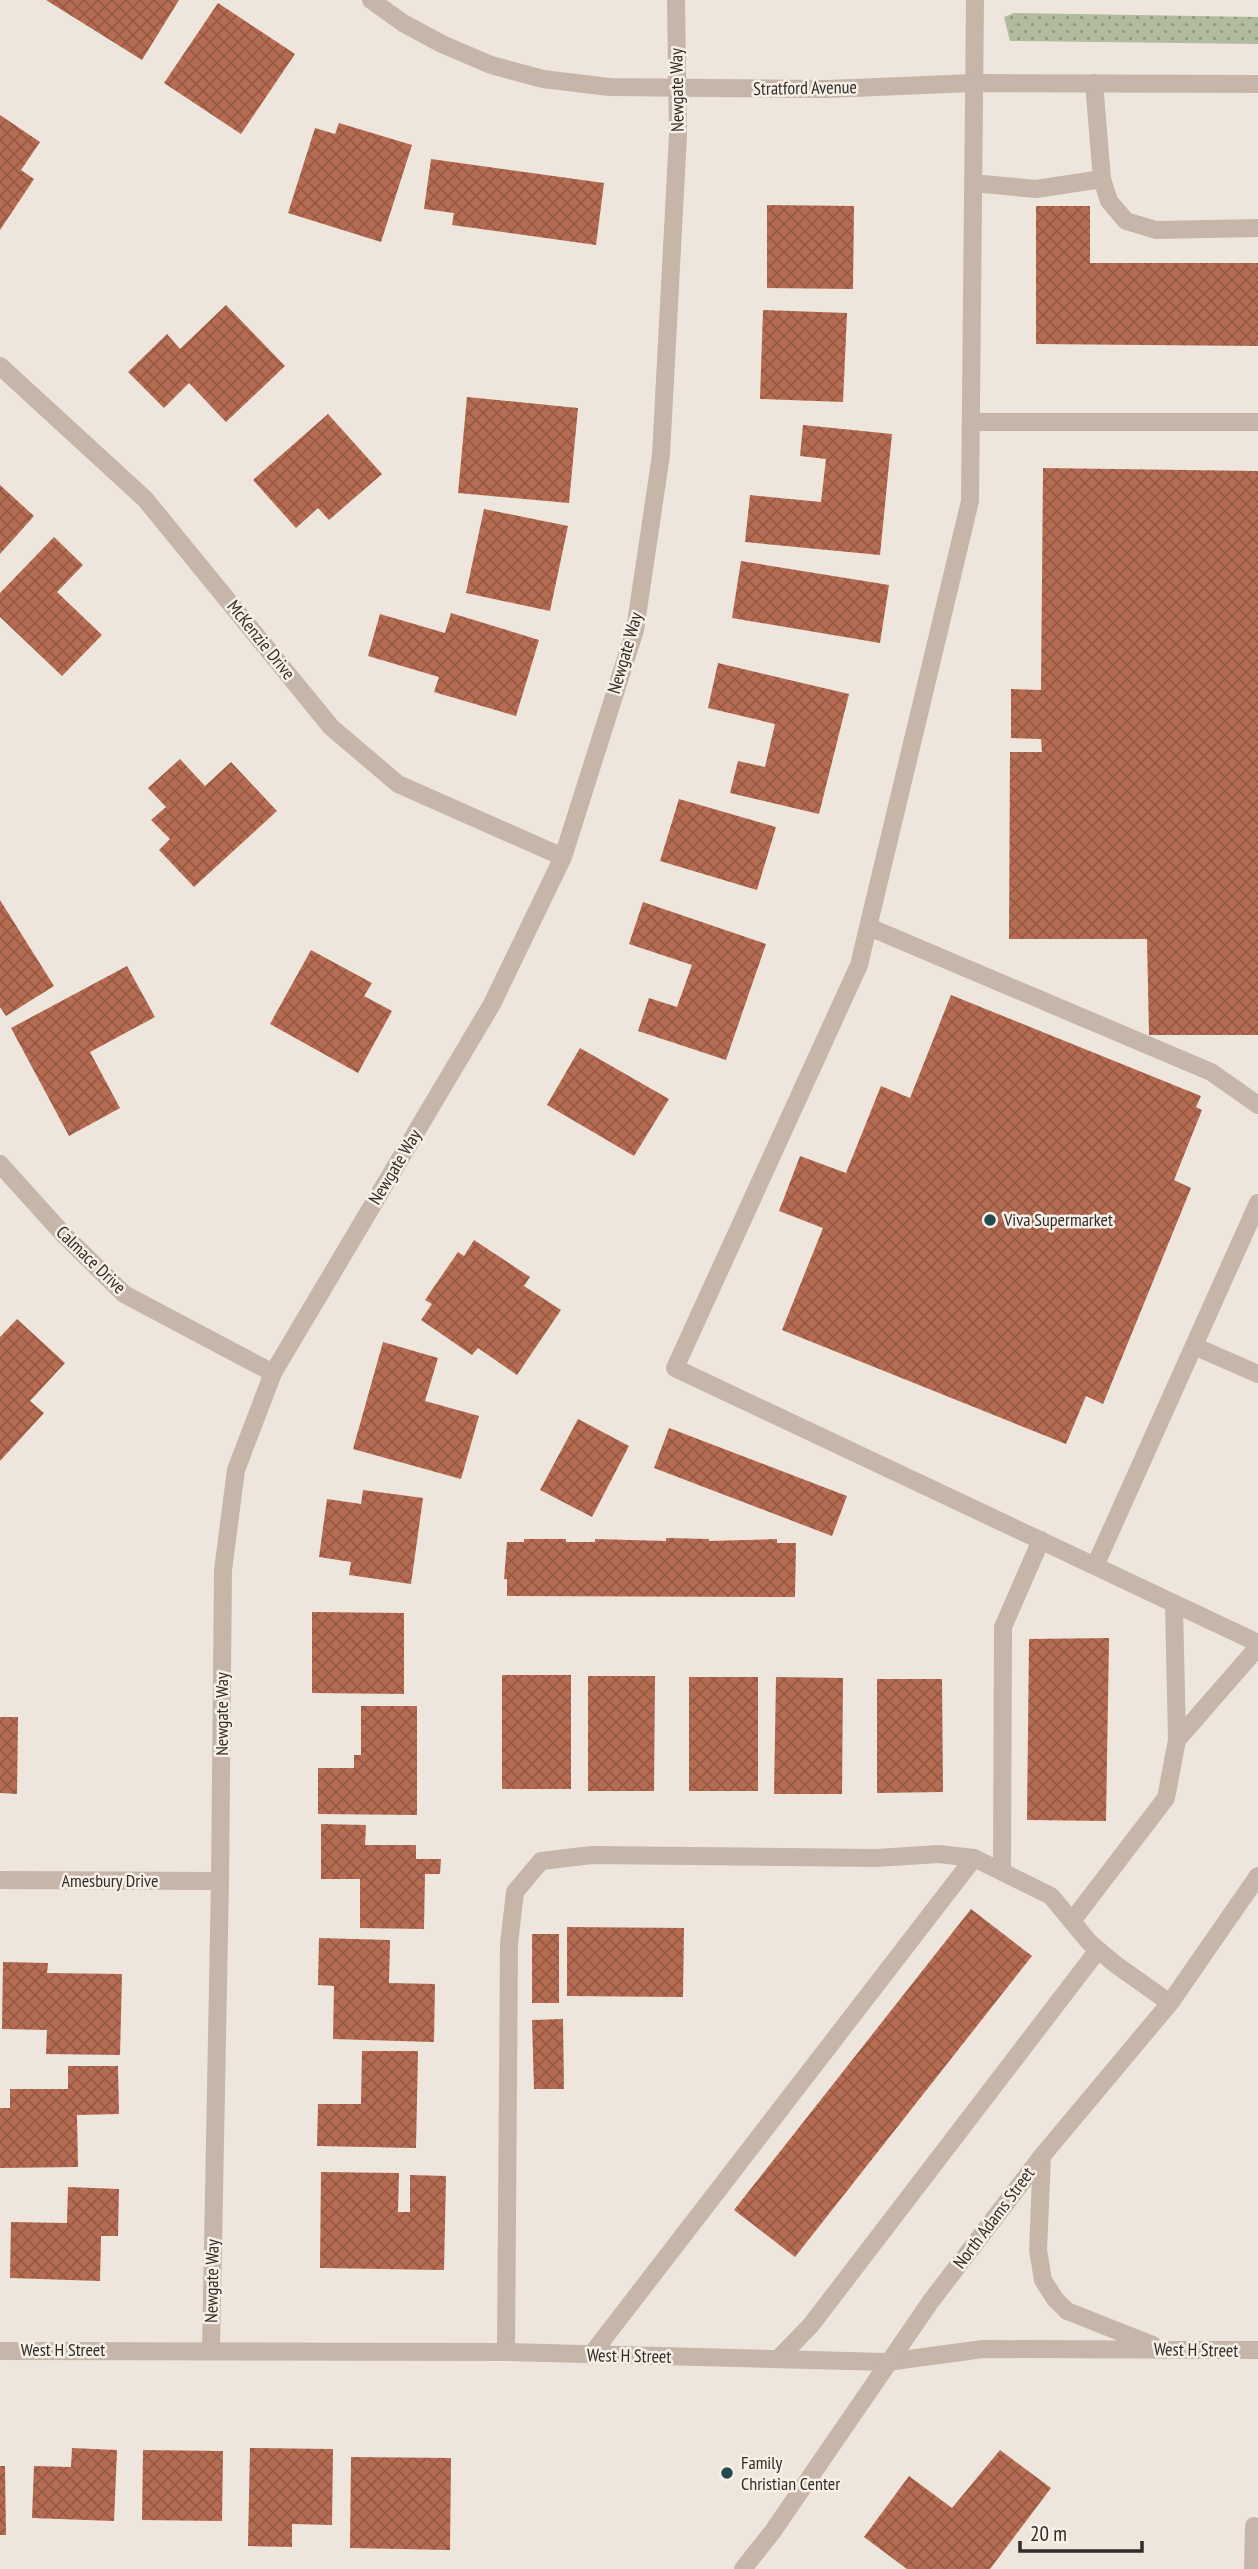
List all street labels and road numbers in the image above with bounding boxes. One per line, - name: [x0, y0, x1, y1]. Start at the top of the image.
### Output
- street label: Newgate Way: [664, 48, 689, 132]
- street label: Stratford Avenue: [753, 75, 857, 100]
- street label: McKenzie Drive: [222, 595, 300, 684]
- street label: Newgate Way: [602, 609, 647, 696]
- street label: Newgate Way: [363, 1125, 426, 1209]
- street label: Calmace Drive: [52, 1221, 131, 1299]
- street label: Newgate Way: [210, 1672, 233, 1756]
- street label: Amesbury Drive: [61, 1869, 159, 1892]
- street label: North Adams Street: [948, 2162, 1039, 2273]
- street label: Newgate Way: [199, 2239, 224, 2323]
- street label: West H Street: [1154, 2337, 1238, 2362]
- street label: West H Street: [21, 2338, 105, 2361]
- street label: West H Street: [587, 2343, 671, 2368]

